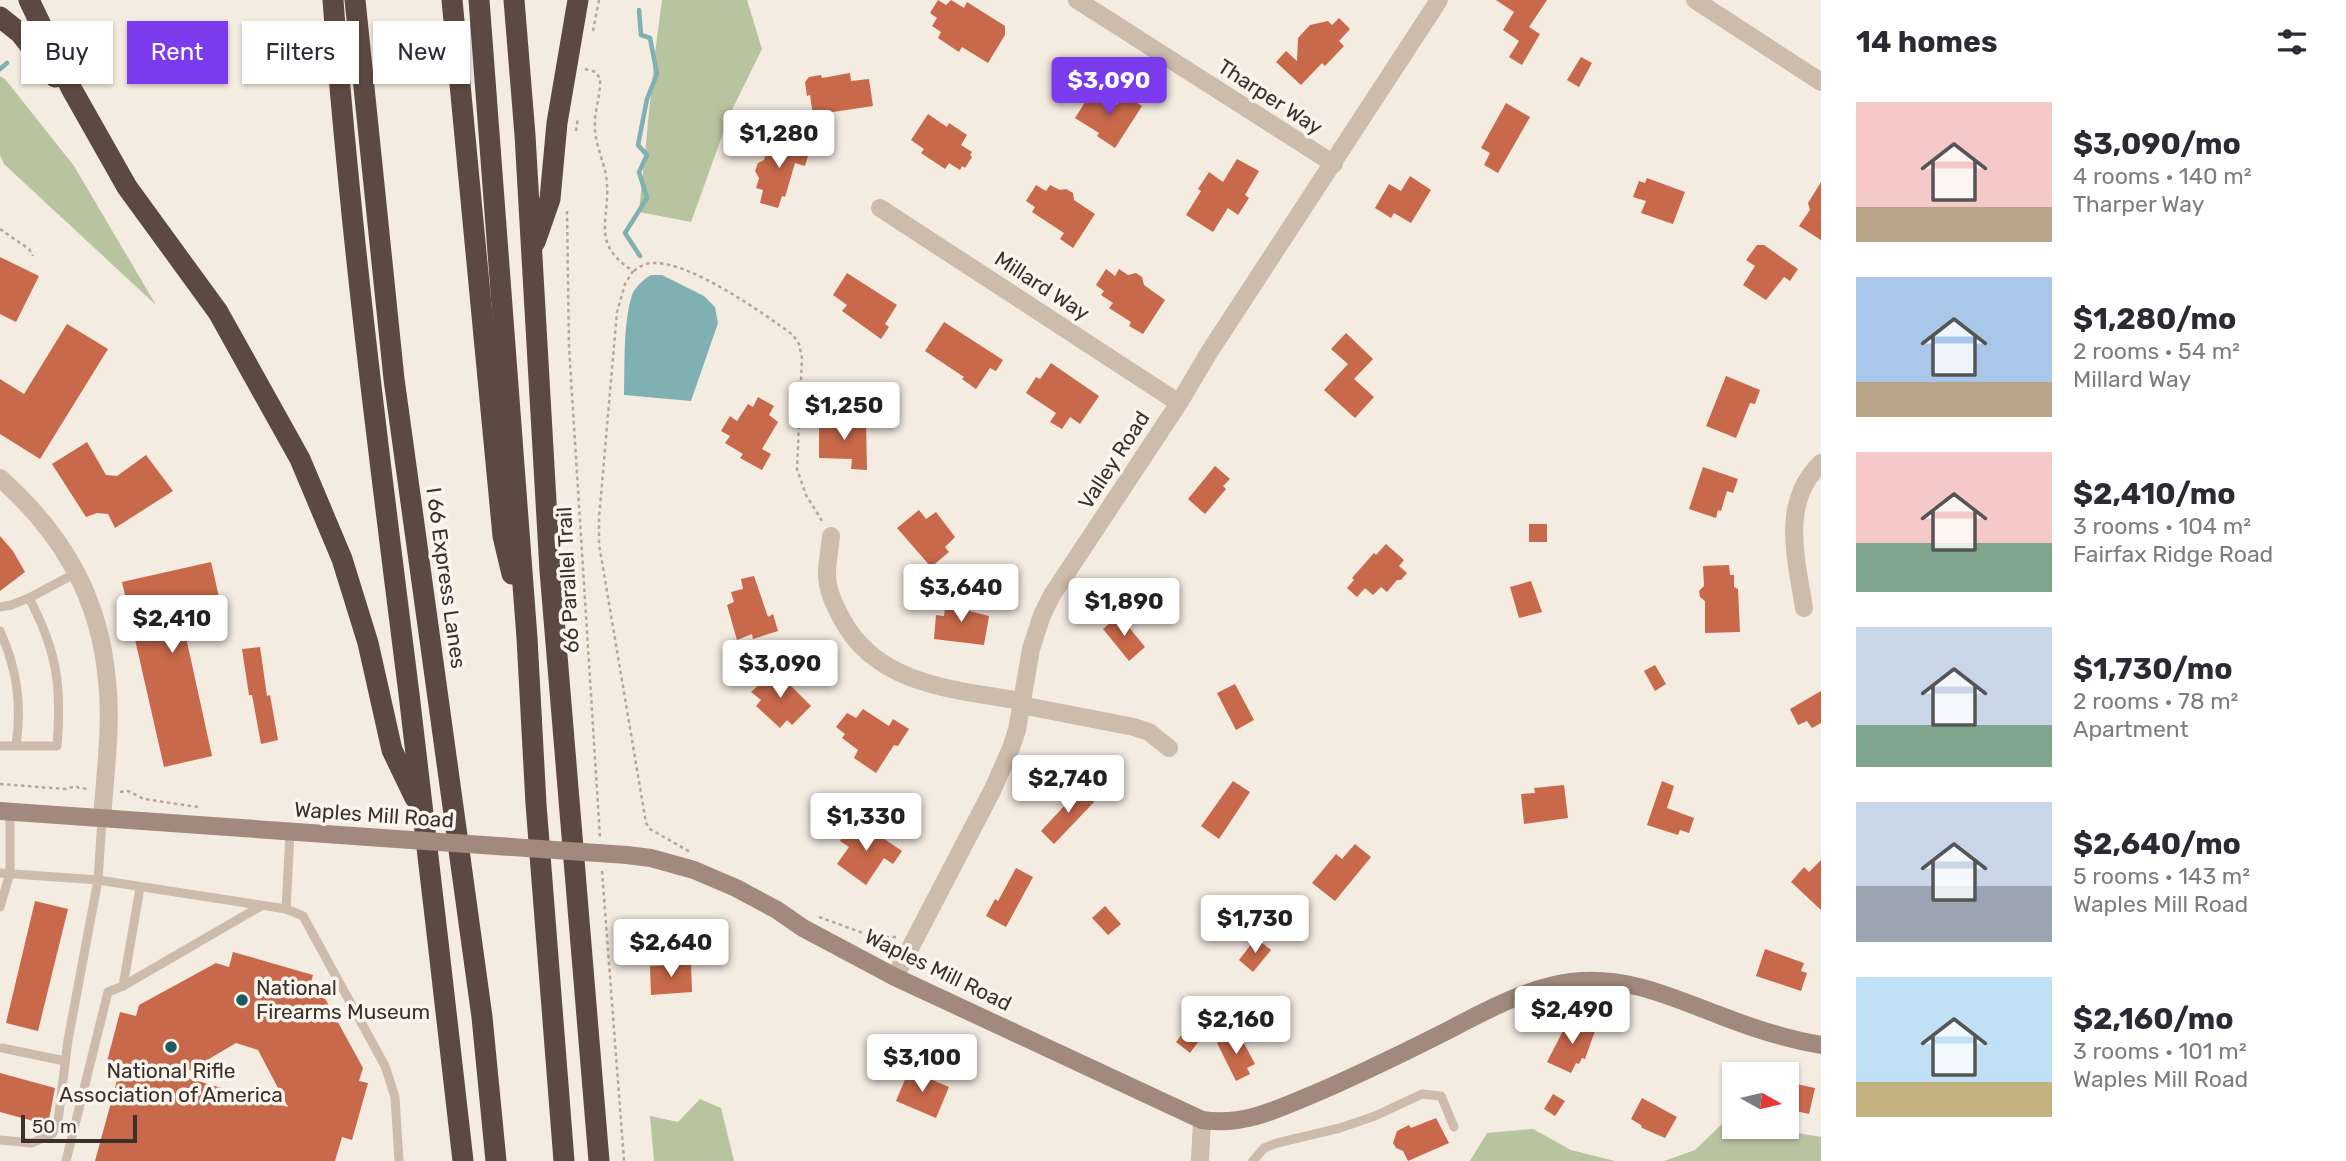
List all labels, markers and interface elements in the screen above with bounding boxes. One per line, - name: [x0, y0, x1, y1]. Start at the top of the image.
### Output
- chip: Buy: [21, 21, 113, 84]
- chip: Rent: [127, 21, 228, 84]
- chip: Filters: [242, 21, 359, 84]
- chip: New: [373, 21, 470, 84]
- icon: filters: [2273, 23, 2311, 61]
- text: 14 homes: [1856, 24, 1998, 60]
- street label: Tharper Way: [1213, 53, 1328, 140]
- pin: $3,090: [1052, 58, 1166, 117]
- text: $3,090: [1068, 66, 1150, 94]
- pin: $1,280: [722, 110, 836, 170]
- text: $1,280: [739, 119, 819, 147]
- text: $3,090/mo: [2073, 126, 2241, 162]
- icon: home: [1912, 130, 1996, 214]
- text: 4 rooms · 140 m²: [2073, 162, 2252, 190]
- text: Tharper Way: [2073, 190, 2204, 218]
- street label: Millard Way: [990, 246, 1095, 326]
- text: $1,280/mo: [2073, 301, 2236, 337]
- icon: home: [1912, 305, 1996, 389]
- text: 2 rooms · 54 m²: [2073, 337, 2240, 365]
- text: Millard Way: [2073, 365, 2191, 393]
- pin: $1,250: [787, 382, 901, 442]
- text: $1,250: [805, 391, 883, 419]
- street label: Valley Road: [1073, 406, 1154, 513]
- text: $2,410/mo: [2073, 476, 2236, 512]
- icon: home: [1912, 480, 1996, 564]
- street label: I 66 Express Lanes: [421, 486, 472, 670]
- street label: 66 Parallel Trail: [551, 506, 584, 654]
- text: 3 rooms · 104 m²: [2073, 512, 2251, 540]
- text: Fairfax Ridge Road: [2073, 540, 2273, 568]
- pin: $3,640: [904, 564, 1018, 624]
- text: $3,640: [919, 573, 1003, 601]
- pin: $1,890: [1067, 578, 1181, 638]
- text: $1,890: [1084, 587, 1164, 615]
- pin: $2,410: [115, 596, 229, 655]
- text: $2,410: [133, 604, 211, 632]
- pin: $3,090: [723, 640, 837, 700]
- text: $3,090: [739, 649, 821, 677]
- text: $1,730/mo: [2073, 651, 2233, 687]
- icon: home: [1912, 655, 1996, 739]
- text: 2 rooms · 78 m²: [2073, 687, 2238, 715]
- text: Apartment: [2073, 715, 2189, 743]
- pin: $2,740: [1011, 756, 1125, 815]
- text: $2,740: [1028, 764, 1108, 792]
- pin: $1,330: [809, 794, 923, 853]
- street label: Waples Mill Road: [293, 796, 455, 833]
- text: $1,330: [826, 802, 906, 830]
- text: $2,640/mo: [2073, 826, 2241, 862]
- icon: home: [1912, 830, 1996, 914]
- text: 5 rooms · 143 m²: [2073, 862, 2250, 890]
- text: Waples Mill Road: [2073, 890, 2248, 918]
- pin: $1,730: [1198, 895, 1312, 955]
- text: $1,730: [1217, 904, 1293, 932]
- pin: $2,640: [614, 920, 728, 979]
- street label: Waples Mill Road: [861, 923, 1016, 1016]
- text: $2,640: [630, 928, 712, 956]
- place label: National Firearms Museum: [256, 975, 430, 1024]
- pin: $2,490: [1515, 986, 1629, 1046]
- marker: National Firearms Museum: [234, 992, 250, 1008]
- text: $2,490: [1531, 995, 1613, 1023]
- pin: $2,160: [1179, 996, 1293, 1056]
- text: $2,160/mo: [2073, 1001, 2234, 1037]
- text: $2,160: [1197, 1005, 1275, 1033]
- icon: home: [1912, 1005, 1996, 1089]
- pin: $3,100: [865, 1034, 979, 1094]
- text: 3 rooms · 101 m²: [2073, 1037, 2247, 1065]
- marker: National Rifle Association of America: [163, 1039, 179, 1055]
- text: $3,100: [883, 1043, 961, 1071]
- place label: National Rifle Association of America: [59, 1058, 283, 1107]
- north arrow: [1722, 1062, 1799, 1139]
- map controls: [1722, 1062, 1799, 1139]
- text: Waples Mill Road: [2073, 1065, 2248, 1093]
- scale bar: [21, 1112, 136, 1144]
- text: 50 m: [32, 1115, 77, 1138]

